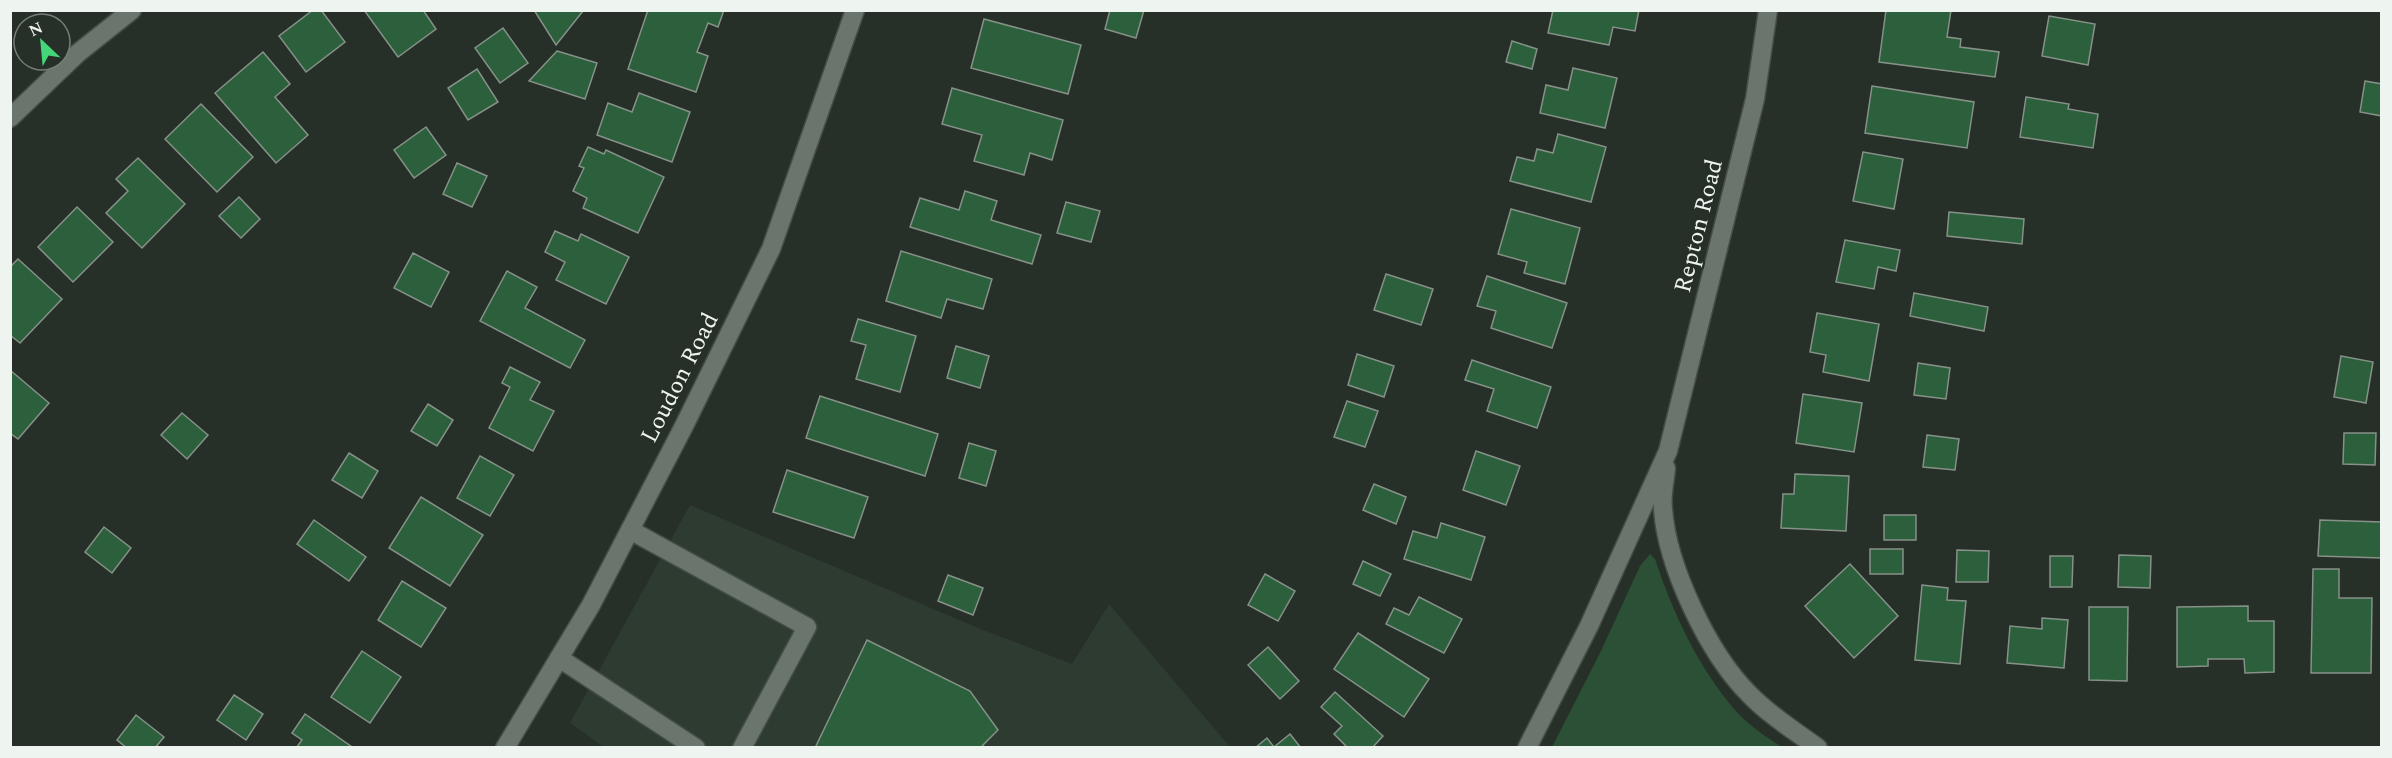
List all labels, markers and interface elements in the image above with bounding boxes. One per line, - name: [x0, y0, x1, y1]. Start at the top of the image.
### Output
- north arrow: [12, 12, 72, 72]
- text: N: [25, 16, 47, 43]
- street label: Repton Road: [1665, 155, 1733, 297]
- street label: Loudon Road: [632, 307, 728, 449]

